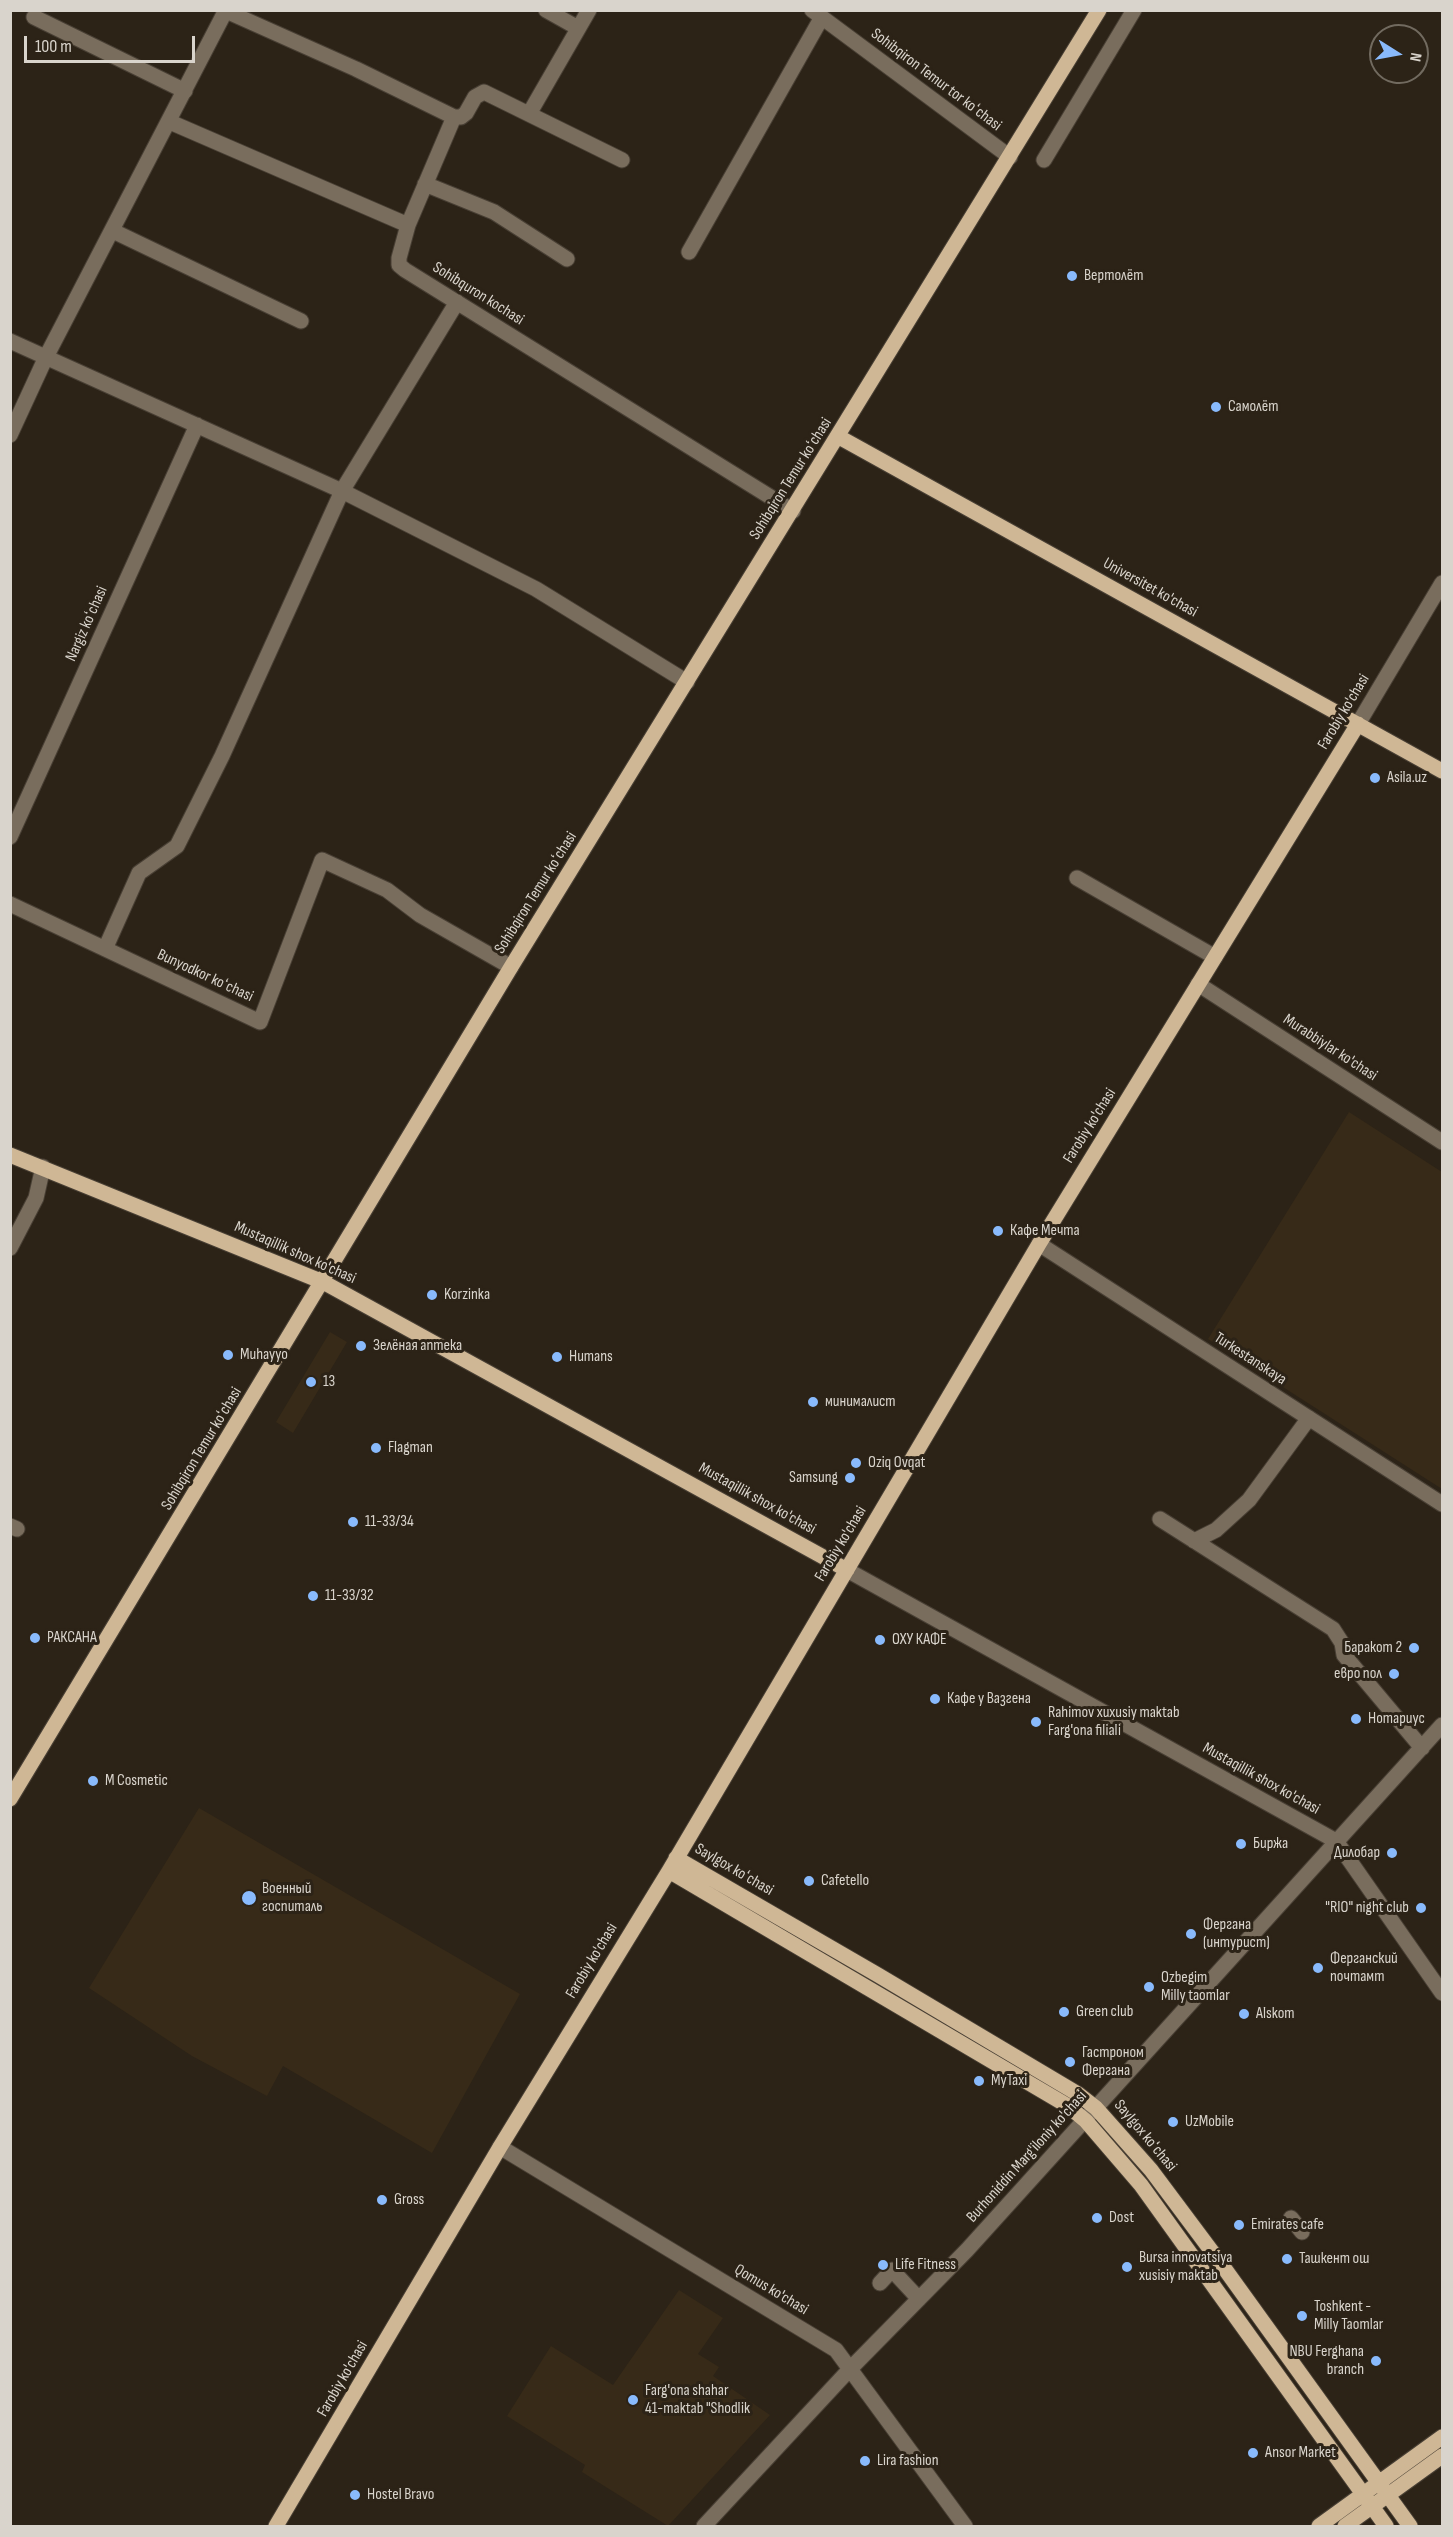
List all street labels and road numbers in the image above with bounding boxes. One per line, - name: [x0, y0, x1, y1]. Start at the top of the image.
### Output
- street label: Sohibqiron Temur tor koʻchasi: [867, 25, 1005, 135]
- street label: Sohibquron kochasi: [429, 258, 527, 330]
- street label: Sohibqiron Temur koʻchasi: [746, 415, 836, 543]
- street label: Universitet ko'chasi: [1099, 554, 1201, 622]
- street label: Nargiz koʻchasi: [62, 583, 112, 665]
- street label: Farobiy ko'chasi: [1314, 671, 1374, 753]
- street label: Sohibqiron Temur koʻchasi: [491, 829, 581, 957]
- street label: Bunyodkor koʻchasi: [154, 945, 256, 1007]
- street label: Murabbiylar ko'chasi: [1279, 1010, 1381, 1086]
- street label: Farobiy ko'chasi: [1060, 1085, 1120, 1167]
- street label: Mustaqillik shox ko'chasi: [231, 1218, 359, 1288]
- street label: Turkestanskaya: [1210, 1328, 1290, 1390]
- street label: Sohibqiron Temur koʻchasi: [158, 1384, 246, 1514]
- street label: Mustaqillik shox ko'chasi: [695, 1459, 819, 1539]
- street label: Farobiy ko'chasi: [811, 1503, 871, 1585]
- street label: Mustaqillik shox ko'chasi: [1199, 1739, 1323, 1819]
- street label: Saylgox koʻchasi: [691, 1840, 777, 1900]
- street label: Farobiy ko'chasi: [562, 1920, 622, 2002]
- street label: Burhoniddin Marg'iloniy ko'chasi: [963, 2087, 1091, 2227]
- street label: Saylgox koʻchasi: [1109, 2096, 1181, 2176]
- street label: Qomus ko'chasi: [731, 2260, 811, 2320]
- street label: Farobiy ko'chasi: [314, 2338, 372, 2420]

